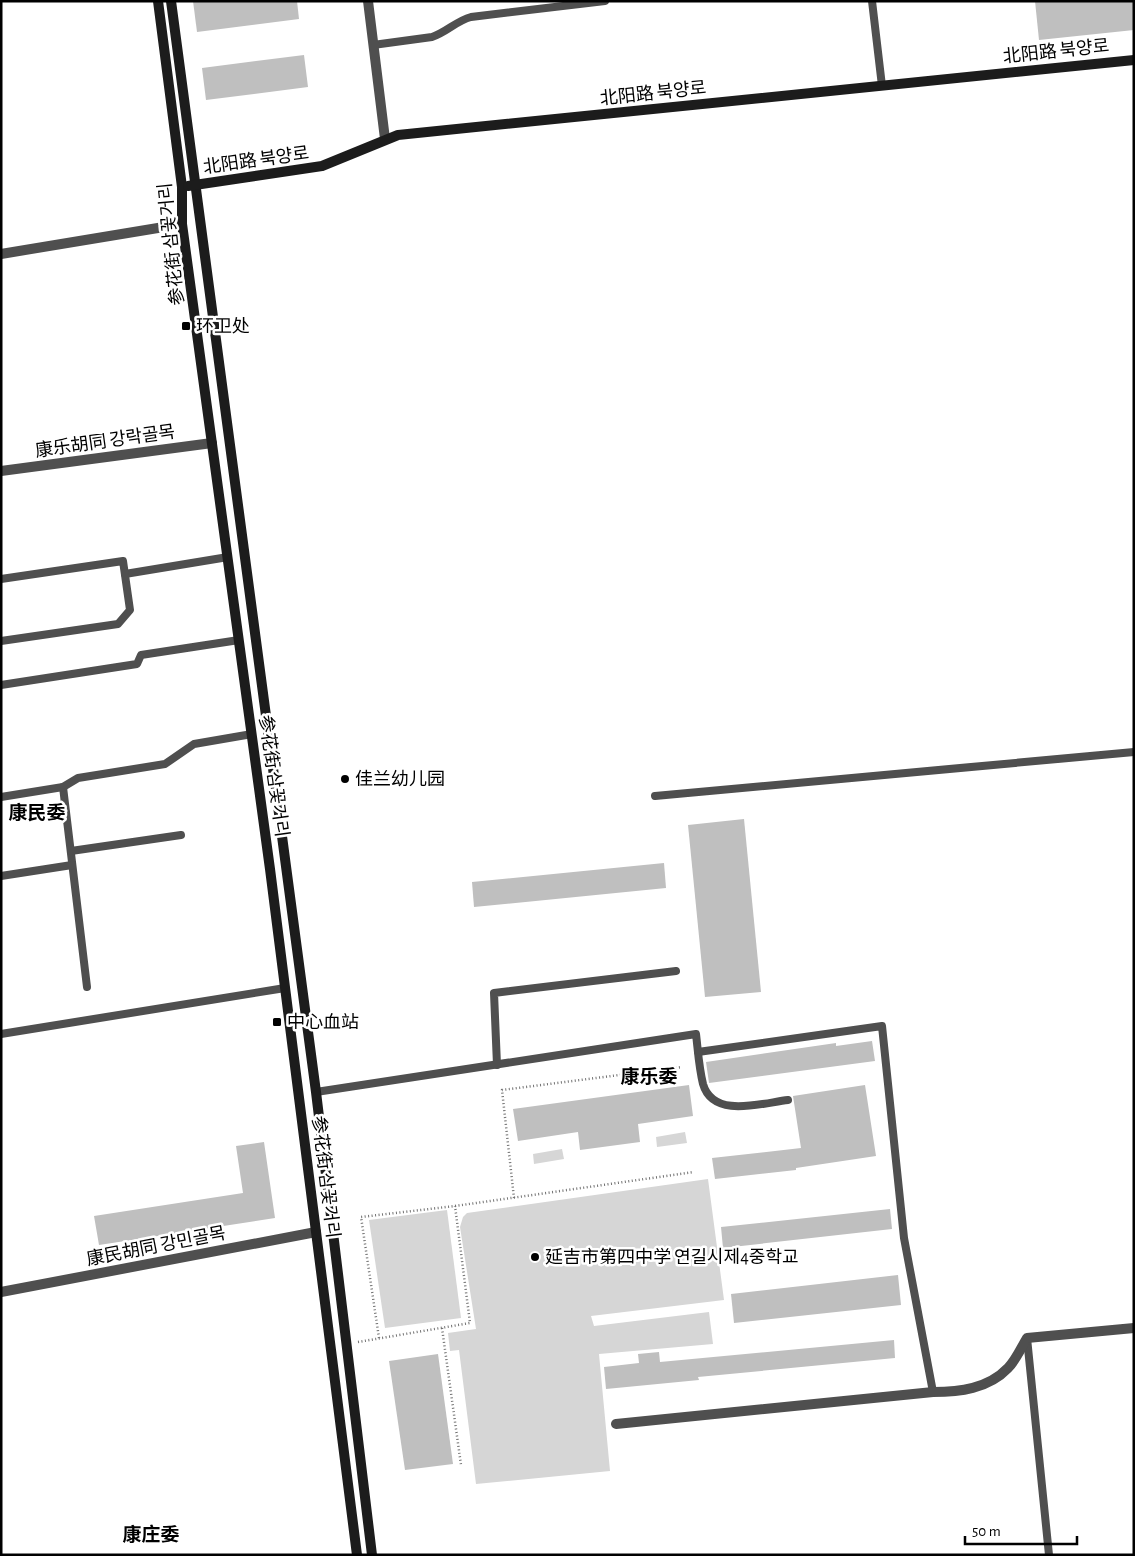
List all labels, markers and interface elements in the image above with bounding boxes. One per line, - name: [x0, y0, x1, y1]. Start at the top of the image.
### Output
- street label: 北阳路 북양로: [1002, 35, 1110, 67]
- street label: 北阳路 북양로: [599, 77, 707, 109]
- street label: 北阳路 북양로: [202, 143, 310, 177]
- street label: 参花街 삼꽃거리: [155, 182, 187, 306]
- place label: 环卫处: [196, 316, 250, 336]
- marker: 环卫处: [180, 320, 192, 332]
- street label: 康乐胡同 강락골목: [34, 421, 176, 461]
- street label: 参花街 삼꽃거리: [256, 714, 292, 838]
- place label: 佳兰幼儿园: [355, 769, 445, 789]
- marker: 佳兰幼儿园: [339, 773, 351, 785]
- district label: 康民委: [8, 802, 66, 823]
- place label: 中心血站: [287, 1012, 359, 1032]
- marker: 中心血站: [271, 1016, 283, 1028]
- district label: 康乐委: [620, 1066, 678, 1087]
- street label: 参花街 삼꽃거리: [309, 1115, 343, 1239]
- street label: 康民胡同 강민골목: [85, 1223, 227, 1269]
- place label: 延吉市第四中学 연길시제4중학교: [545, 1247, 799, 1267]
- marker: 延吉市第四中学 연길시제4중학교: [529, 1251, 541, 1263]
- scale bar: [965, 1514, 1078, 1546]
- district label: 康庄委: [122, 1524, 180, 1545]
- text: 50 m: [972, 1524, 1001, 1539]

